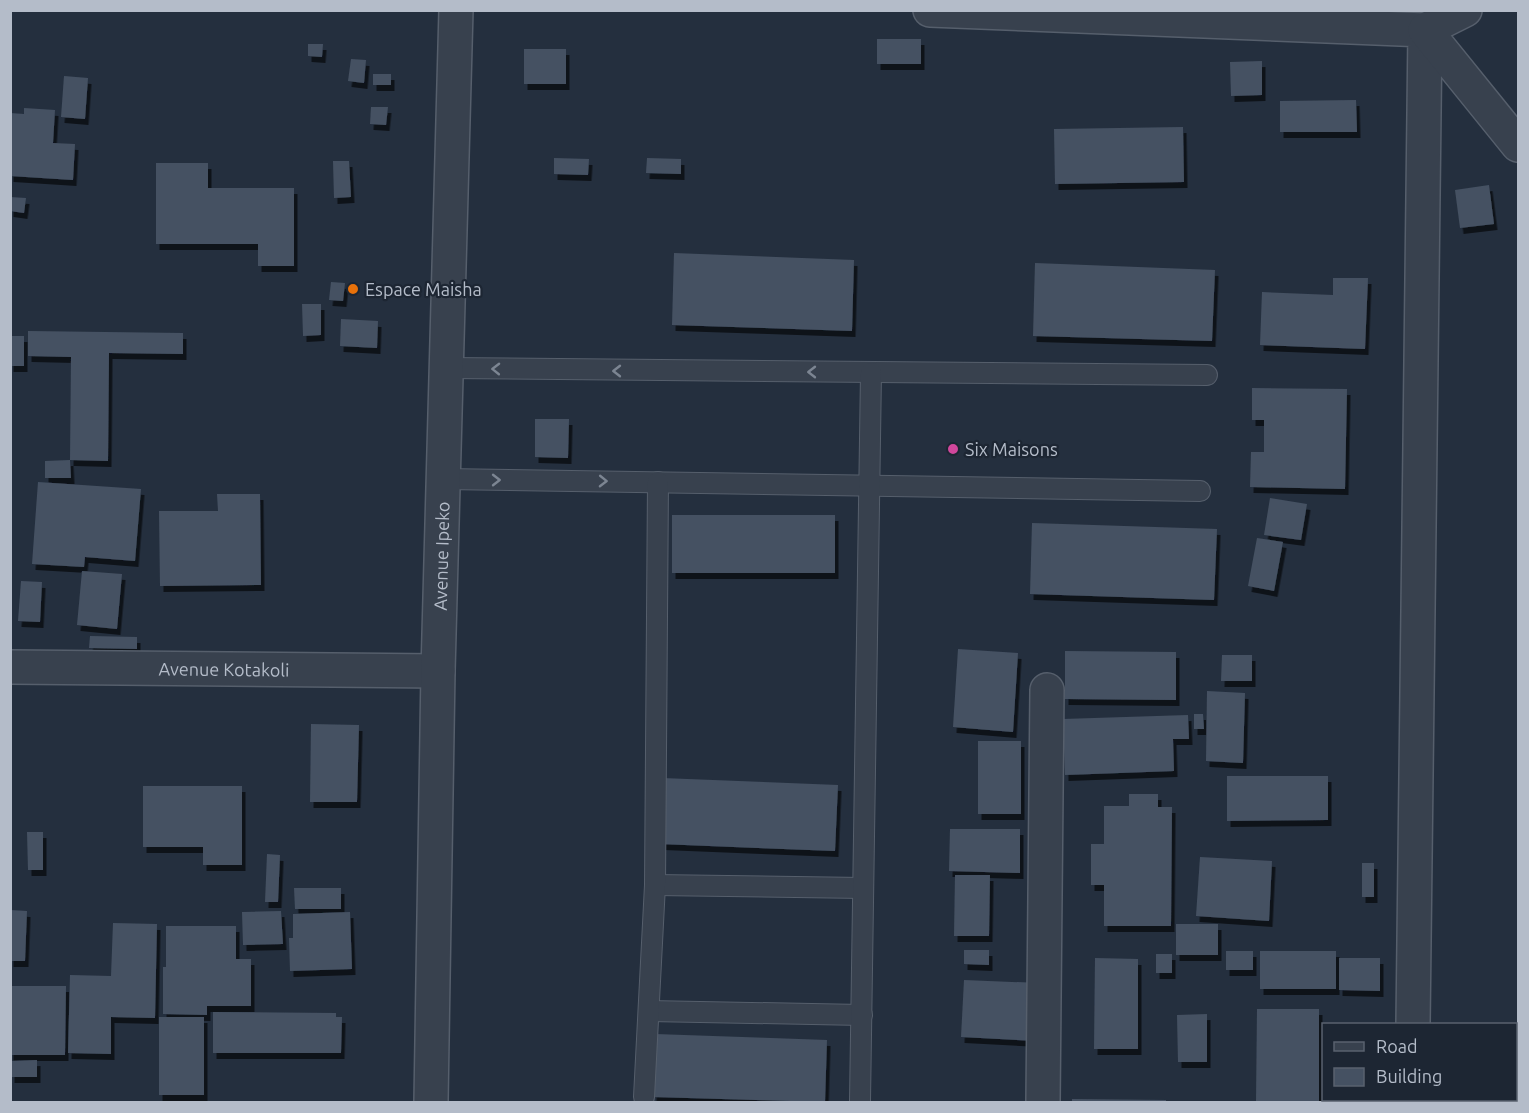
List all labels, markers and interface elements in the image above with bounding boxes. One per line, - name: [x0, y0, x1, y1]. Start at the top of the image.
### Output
- place label: Espace Maisha: [365, 279, 482, 299]
- marker: Espace Maisha: [346, 282, 360, 296]
- one-way arrow: [492, 363, 501, 376]
- one-way arrow: [613, 365, 622, 377]
- one-way arrow: [808, 366, 817, 378]
- place label: Six Maisons: [965, 439, 1058, 459]
- marker: Six Maisons: [946, 442, 960, 456]
- one-way arrow: [492, 474, 501, 486]
- one-way arrow: [598, 475, 607, 487]
- street label: Avenue Ipeko: [430, 501, 453, 611]
- street label: Avenue Kotakoli: [159, 658, 289, 680]
- legend: [1322, 1023, 1517, 1101]
- text: Road: [1376, 1036, 1418, 1056]
- text: Building: [1376, 1066, 1442, 1086]

